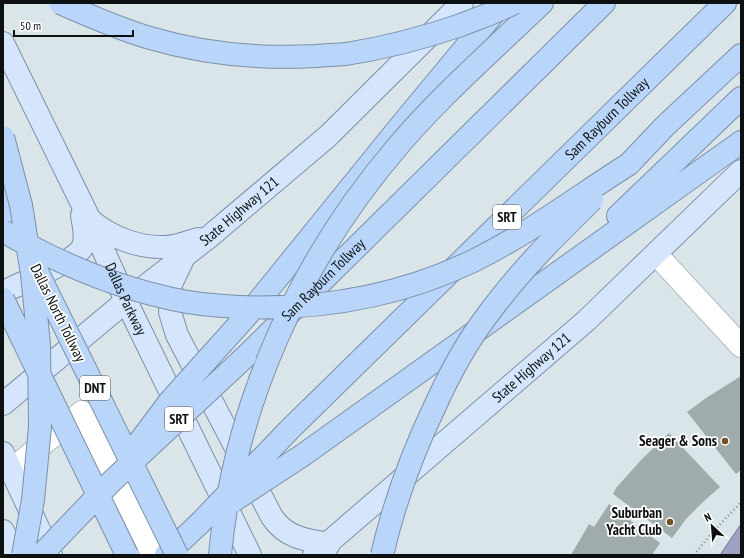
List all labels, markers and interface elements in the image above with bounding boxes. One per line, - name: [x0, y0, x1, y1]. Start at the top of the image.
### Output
- scale bar: [14, 12, 133, 38]
- text: 50 m: [20, 18, 41, 33]
- street label: Sam Rayburn Tollway: [561, 73, 653, 164]
- street label: State Highway 121: [196, 172, 282, 250]
- road number: SRT: [493, 205, 521, 229]
- street label: Sam Rayburn Tollway: [277, 234, 369, 325]
- street label: Dallas Parkway: [101, 260, 151, 339]
- street label: Dallas North Tollway: [27, 261, 91, 365]
- street label: State Highway 121: [488, 328, 575, 407]
- road number: DNT: [80, 376, 110, 400]
- road number: SRT: [165, 407, 193, 431]
- place label: Seager & Sons: [639, 431, 717, 450]
- marker: Seager & Sons: [720, 436, 730, 446]
- place label: Suburban Yacht Club: [605, 503, 662, 539]
- north arrow: [692, 506, 732, 546]
- text: N: [702, 509, 713, 525]
- marker: Suburban Yacht Club: [665, 517, 675, 527]

